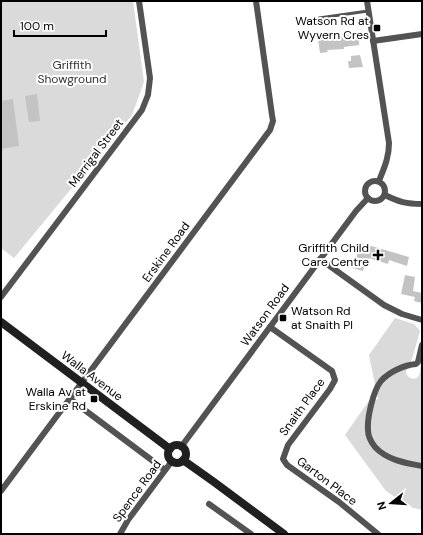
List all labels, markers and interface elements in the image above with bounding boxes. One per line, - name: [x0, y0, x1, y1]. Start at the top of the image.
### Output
- scale bar: [14, 12, 106, 38]
- place label: Watson Rd at Wyvern Cres: [295, 13, 369, 43]
- text: 100 m: [20, 18, 54, 34]
- marker: Watson Rd at Wyvern Cres: [372, 23, 382, 33]
- park label: Griffith Showground: [38, 57, 106, 87]
- street label: Merrigal Street: [65, 115, 127, 190]
- street label: Erskine Road: [139, 219, 193, 285]
- place label: Griffith Child Care Centre: [298, 240, 369, 270]
- marker: Griffith Child Care Centre: [372, 249, 384, 261]
- street label: Watson Road: [237, 281, 293, 349]
- place label: Watson Rd at Snaith Pl: [291, 303, 353, 333]
- marker: Watson Rd at Snaith Pl: [278, 313, 288, 323]
- street label: Walla Avenue: [58, 348, 126, 405]
- street label: Snaith Place: [276, 375, 329, 439]
- place label: Walla Av at Erskine Rd: [25, 384, 86, 414]
- marker: Walla Av at Erskine Rd: [89, 394, 99, 404]
- street label: Garton Place: [294, 453, 361, 509]
- street label: Spence Road: [109, 457, 165, 525]
- north arrow: [371, 483, 411, 523]
- text: N: [374, 500, 389, 512]

